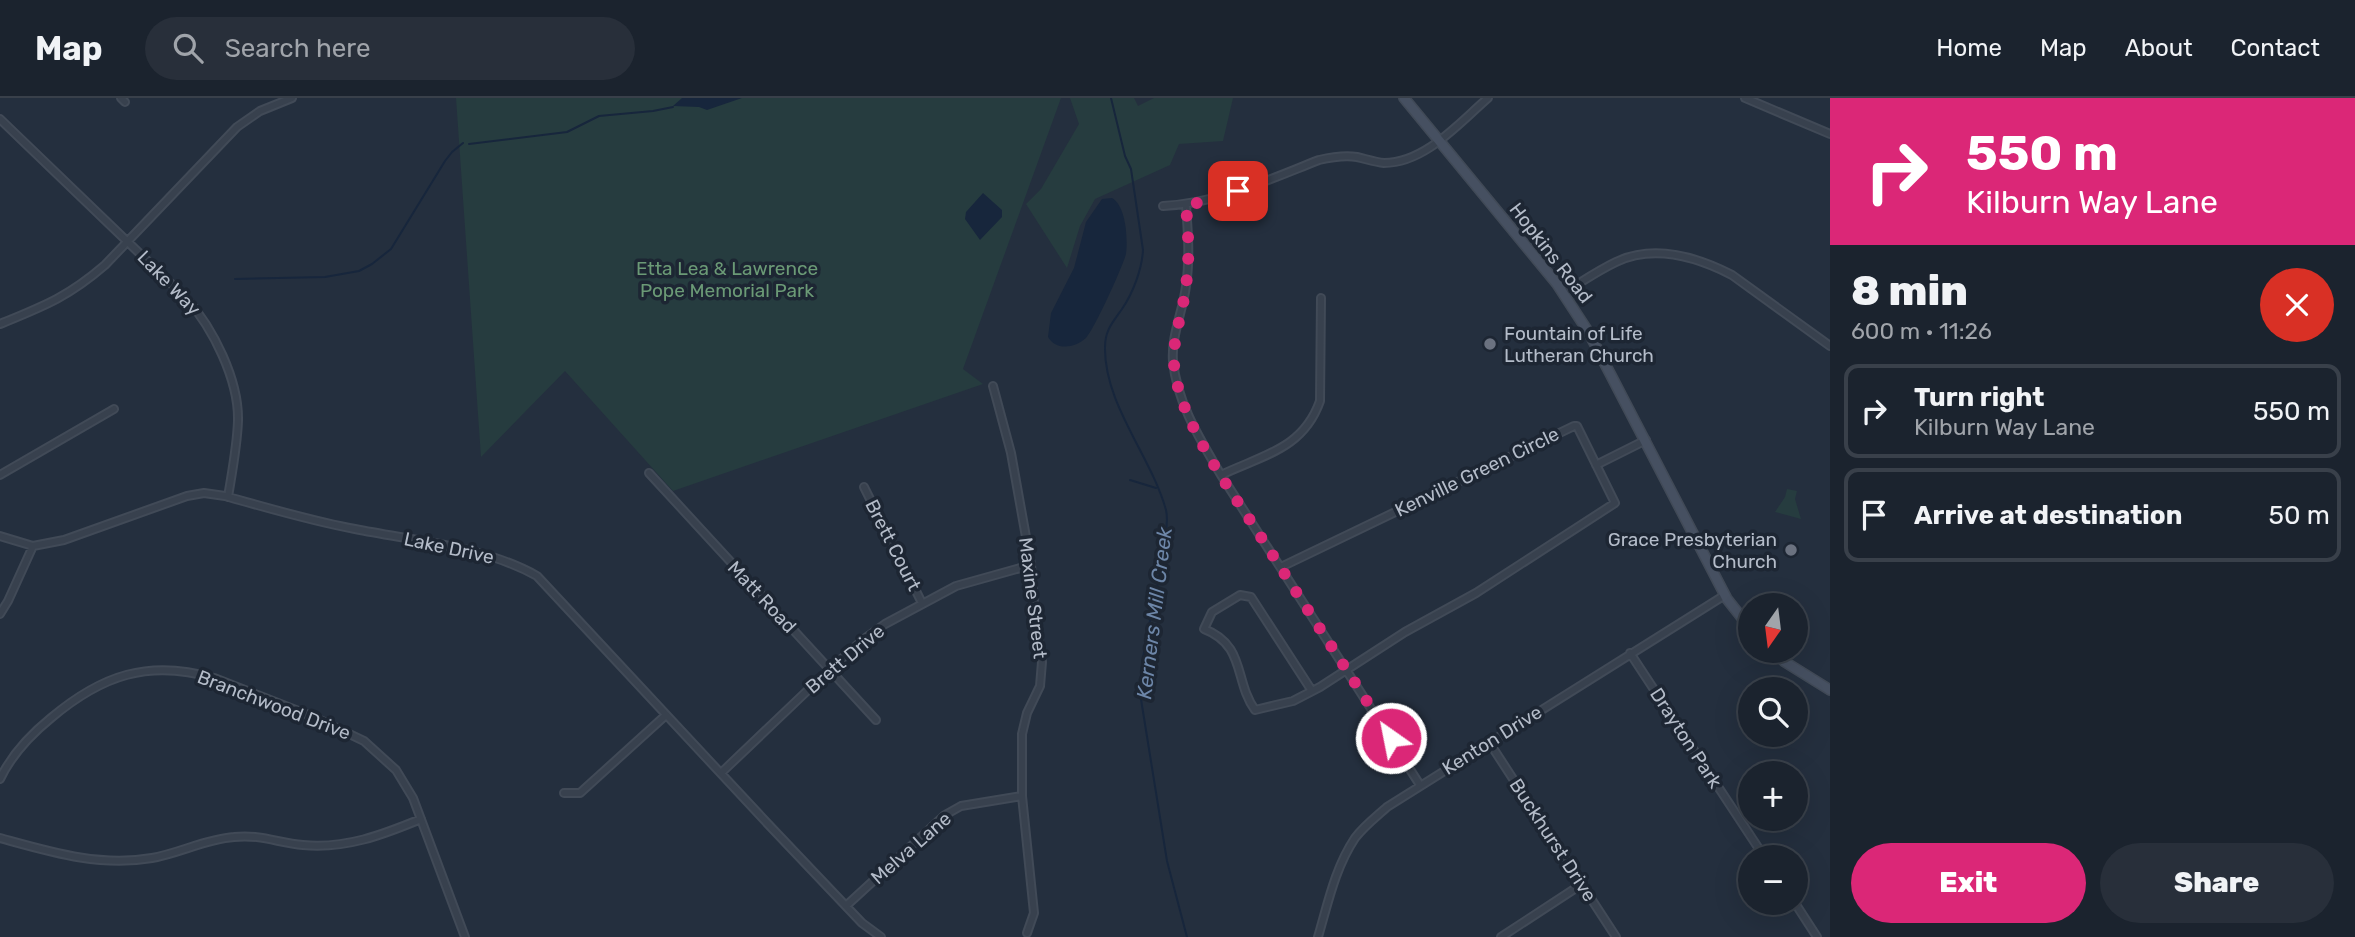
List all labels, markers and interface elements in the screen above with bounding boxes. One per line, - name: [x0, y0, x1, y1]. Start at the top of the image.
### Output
- search box: [145, 17, 635, 80]
- text: Map: [35, 29, 103, 68]
- icon: search: [169, 29, 207, 67]
- text: Search here: [225, 33, 370, 64]
- text: Home: [1936, 34, 2002, 62]
- text: Map: [2040, 34, 2087, 62]
- text: About: [2125, 34, 2193, 62]
- text: Contact: [2231, 34, 2320, 62]
- text: 550 m: [1966, 124, 2118, 182]
- icon: right: [1851, 126, 1942, 217]
- pin: [1208, 161, 1268, 221]
- icon: arrive: [1219, 172, 1257, 210]
- text: Kilburn Way Lane: [1966, 183, 2218, 221]
- street label: Hopkins Road: [1505, 198, 1597, 308]
- street label: Lake Way: [133, 246, 205, 320]
- park label: Etta Lea & Lawrence Pope Memorial Park: [636, 257, 818, 302]
- text: 8 min: [1851, 266, 1968, 316]
- button: close: [2260, 268, 2334, 342]
- text: 600 m · 11:26: [1851, 317, 1992, 345]
- place label: Fountain of Life Lutheran Church: [1504, 322, 1654, 367]
- marker: Fountain of Life Lutheran Church: [1482, 336, 1498, 352]
- text: Turn right: [1914, 382, 2044, 413]
- icon: right: [1855, 392, 1893, 430]
- text: 550 m: [2253, 396, 2330, 427]
- text: Kilburn Way Lane: [1914, 413, 2095, 441]
- street label: Kenville Green Circle: [1391, 422, 1563, 522]
- street label: Brett Court: [860, 495, 926, 595]
- icon: arrive: [1855, 496, 1893, 534]
- text: Arrive at destination: [1914, 500, 2182, 531]
- text: 50 m: [2269, 500, 2330, 531]
- water label: Kerners Mill Creek: [1131, 524, 1177, 700]
- street label: Lake Drive: [402, 527, 496, 569]
- place label: Grace Presbyterian Church: [1608, 528, 1777, 573]
- street label: Maxine Street: [1014, 536, 1052, 661]
- marker: Grace Presbyterian Church: [1783, 542, 1799, 558]
- street label: Matt Road: [723, 556, 801, 638]
- north arrow: [1738, 593, 1808, 663]
- map controls: [1738, 593, 1808, 915]
- street label: Brett Drive: [801, 619, 889, 699]
- street label: Branchwood Drive: [194, 665, 354, 745]
- button: search: [1738, 677, 1808, 747]
- street label: Drayton Park: [1645, 684, 1727, 793]
- street label: Kenton Drive: [1438, 700, 1546, 780]
- position arrow: [1354, 701, 1428, 775]
- button: +: [1738, 761, 1808, 831]
- street label: Buckhurst Drive: [1505, 774, 1601, 906]
- street label: Melva Lane: [866, 807, 956, 889]
- button: Exit: [1851, 843, 2086, 923]
- button: Share: [2100, 843, 2334, 923]
- button: −: [1738, 845, 1808, 915]

